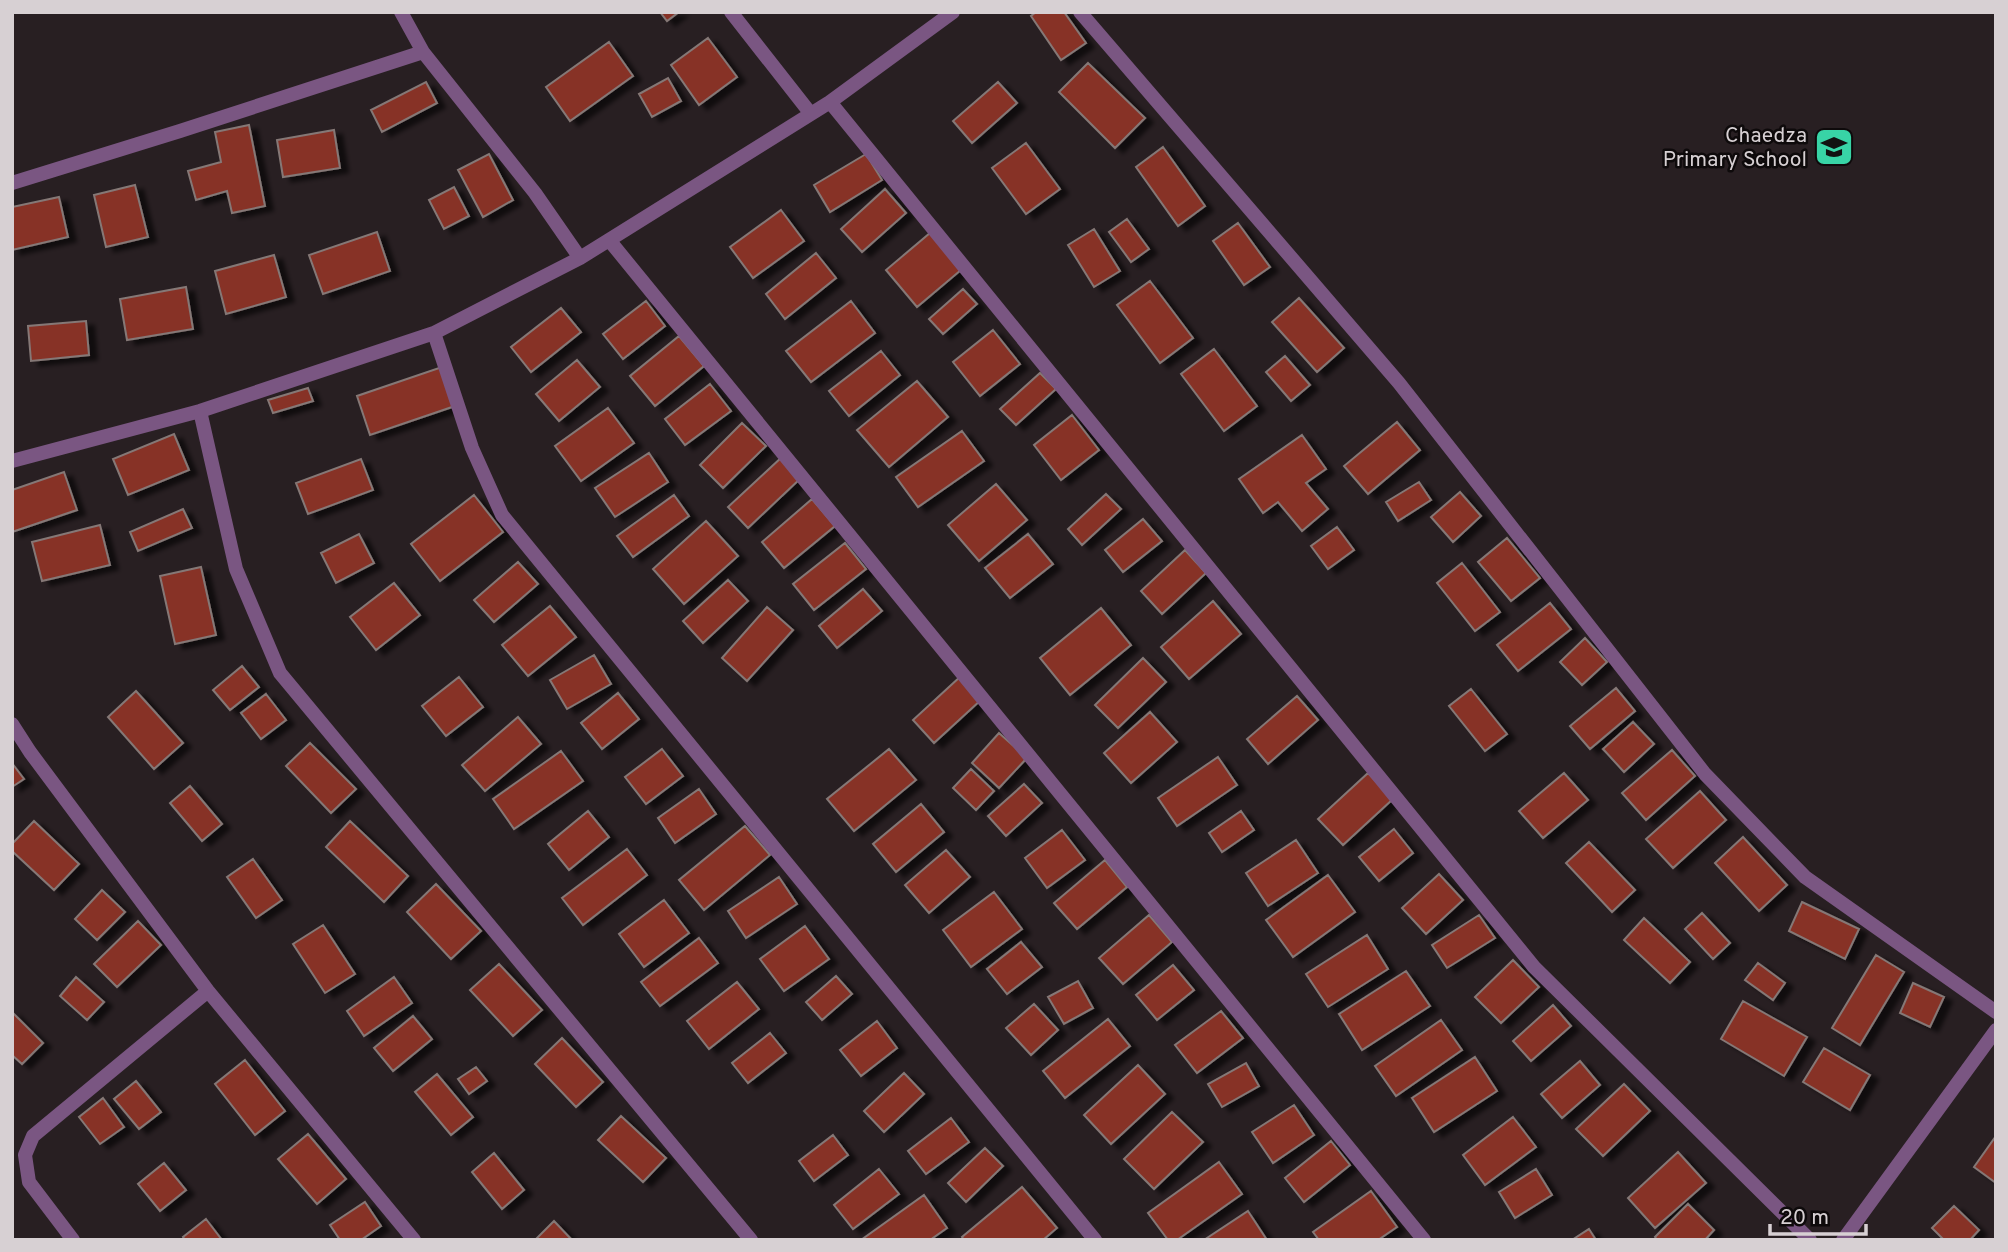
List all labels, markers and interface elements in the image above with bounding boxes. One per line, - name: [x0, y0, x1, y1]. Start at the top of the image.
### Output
- place label: Chaedza Primary School: [1663, 123, 1807, 174]
- school or university icon: Chaedza Primary School: [1813, 126, 1855, 168]
- scale bar: [1770, 1192, 1866, 1236]
- text: 20 m: [1780, 1205, 1829, 1232]

